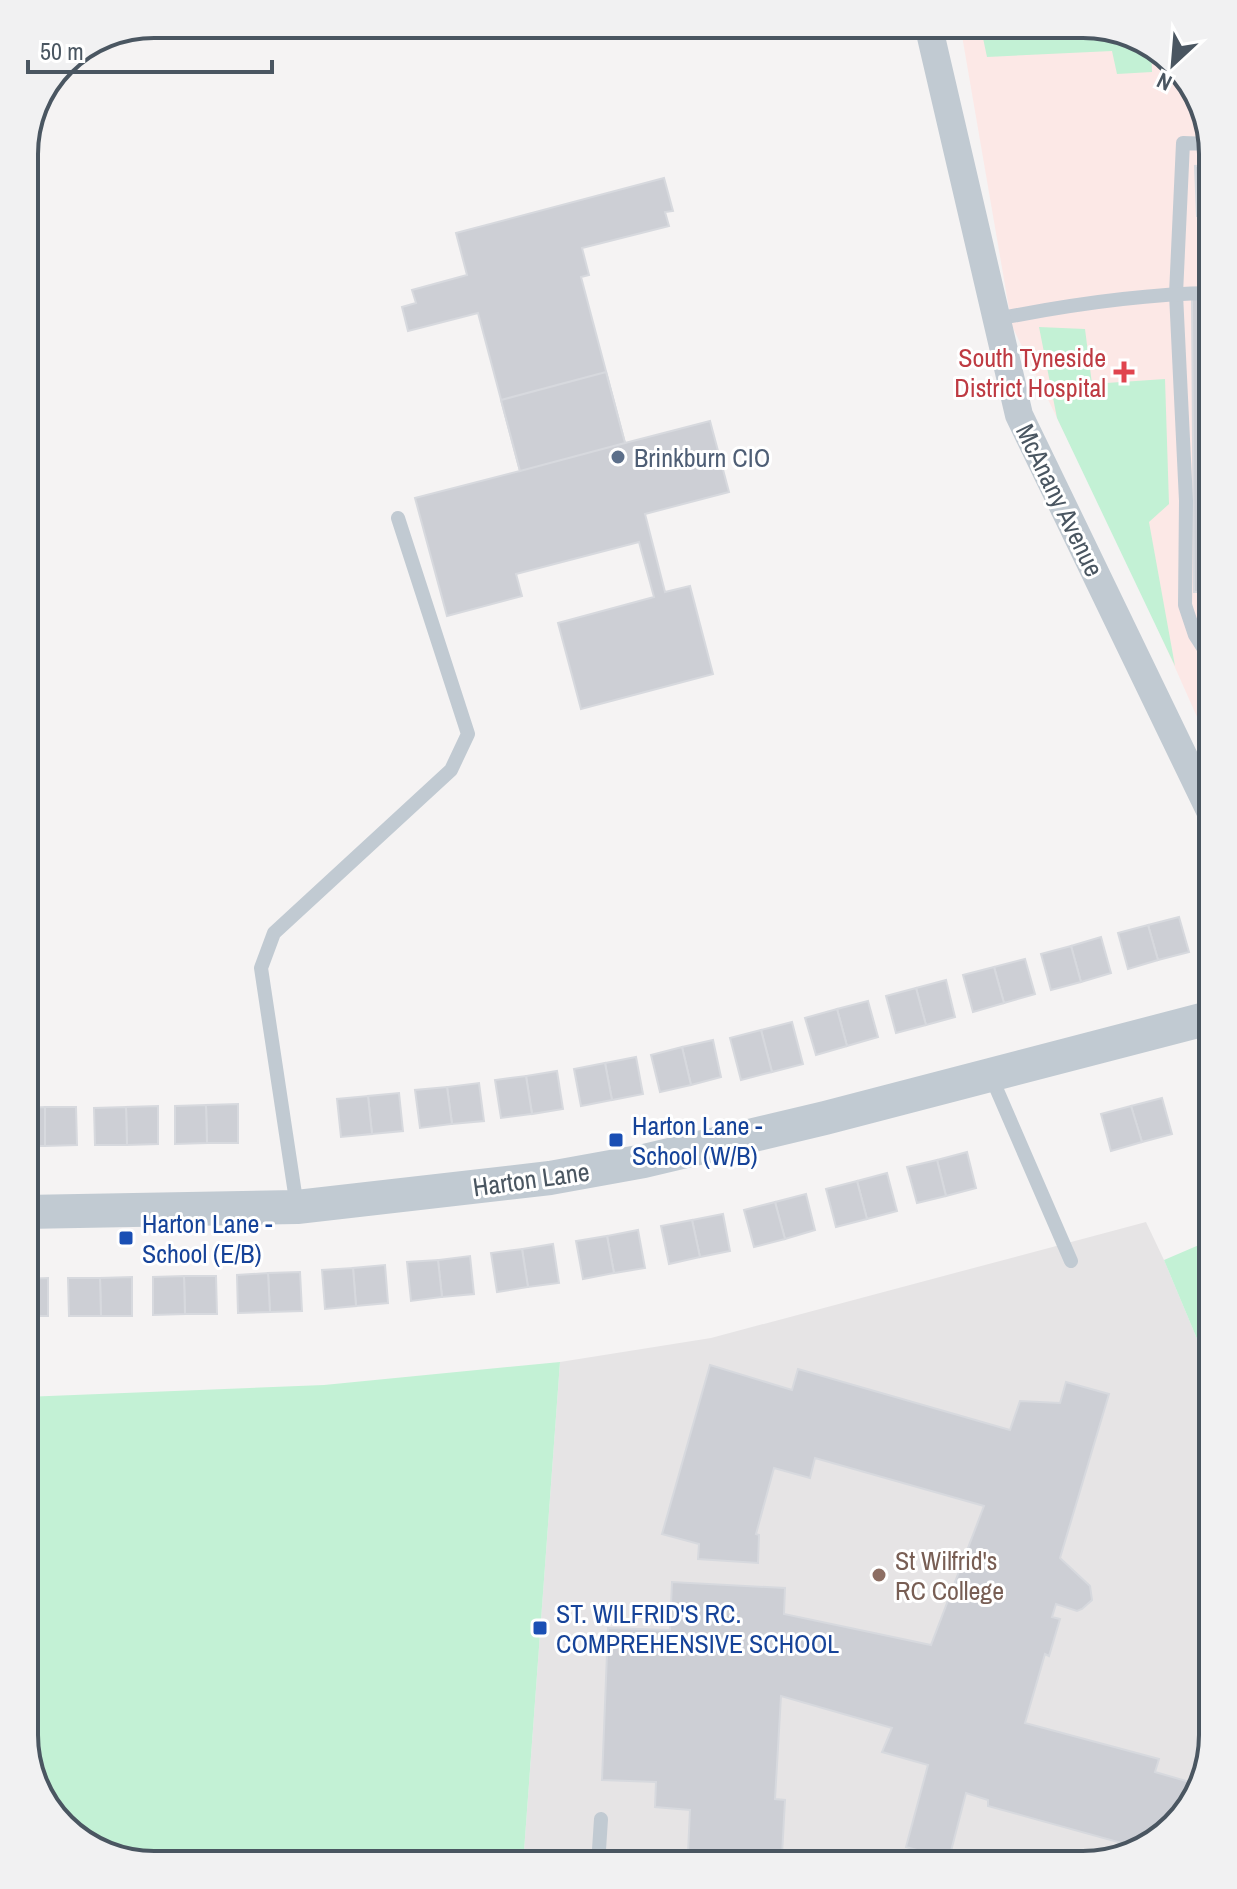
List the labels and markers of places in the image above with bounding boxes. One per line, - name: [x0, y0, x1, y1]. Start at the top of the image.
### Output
- place label: South Tyneside District Hospital: [954, 340, 1106, 405]
- marker: South Tyneside District Hospital: [1113, 361, 1135, 383]
- place label: Brinkburn CIO: [634, 440, 770, 475]
- marker: Brinkburn CIO: [609, 448, 627, 466]
- place label: Harton Lane - School (W/B): [632, 1108, 762, 1173]
- marker: Harton Lane - School (W/B): [607, 1131, 625, 1149]
- place label: Harton Lane - School (E/B): [142, 1206, 272, 1271]
- marker: Harton Lane - School (E/B): [117, 1229, 135, 1247]
- place label: St Wilfrid's RC College: [895, 1543, 1004, 1608]
- marker: St Wilfrid's RC College: [870, 1566, 888, 1584]
- place label: ST. WILFRID'S RC. COMPREHENSIVE SCHOOL: [556, 1596, 839, 1661]
- marker: ST. WILFRID'S RC. COMPREHENSIVE SCHOOL: [531, 1619, 549, 1637]

